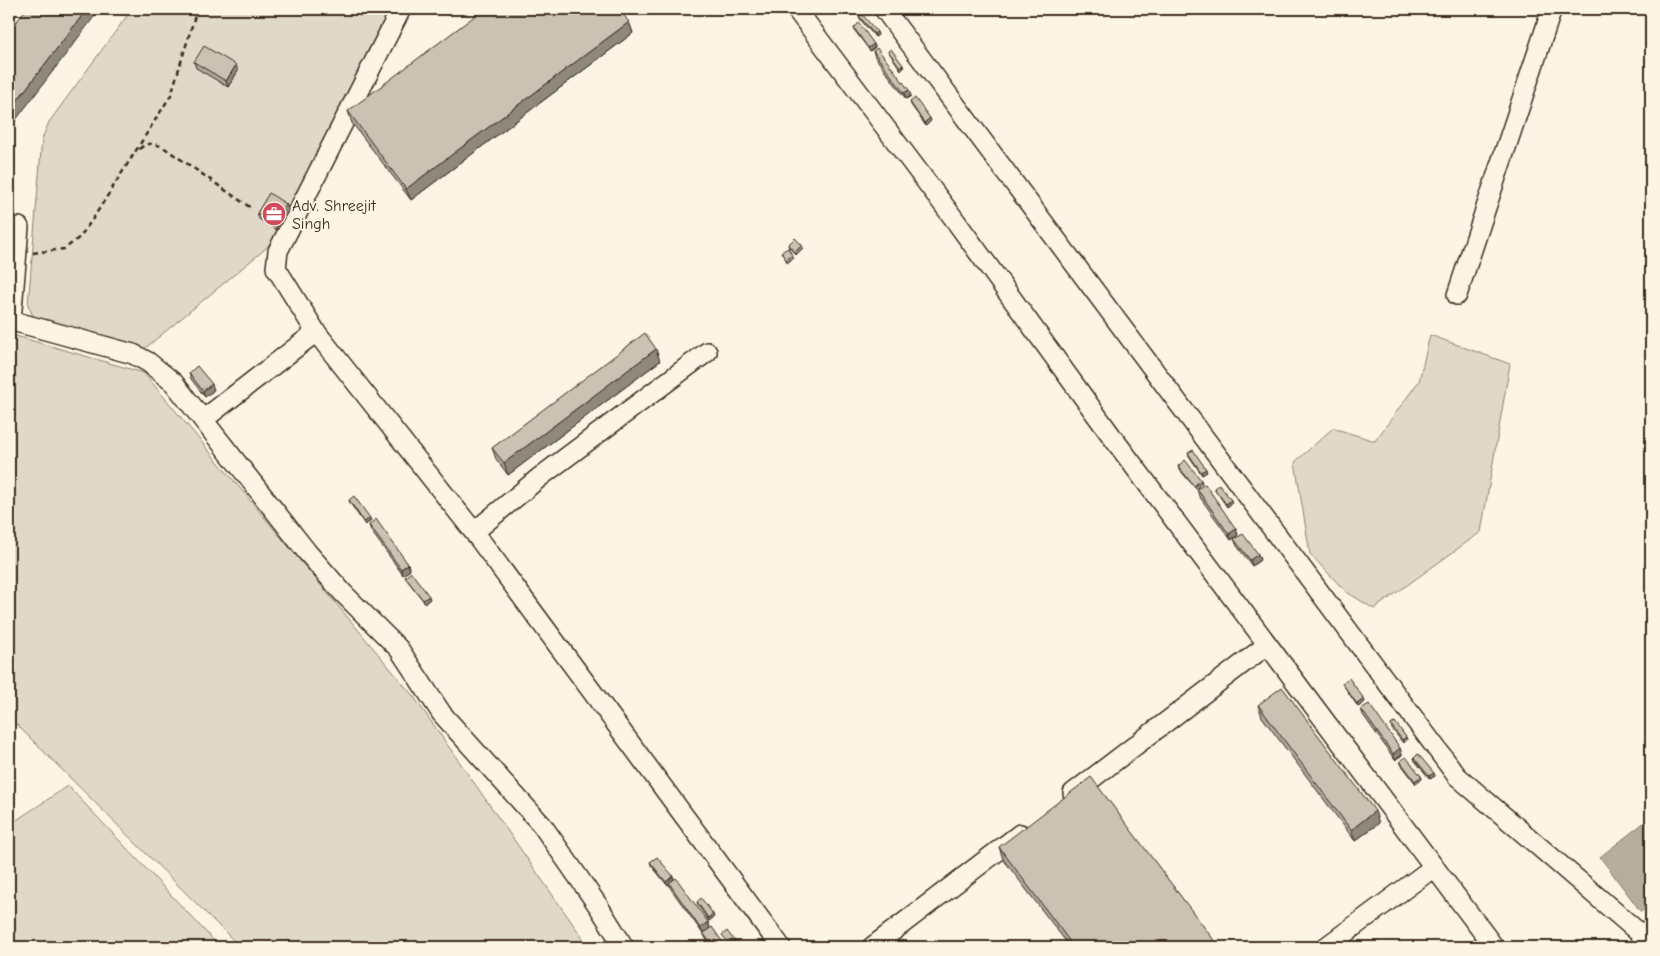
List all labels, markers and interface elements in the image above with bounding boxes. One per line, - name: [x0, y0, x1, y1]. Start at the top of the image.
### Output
- place label: Adv. Shreejit Singh: [292, 197, 376, 233]
- office icon: Adv. Shreejit Singh: [261, 201, 287, 227]

